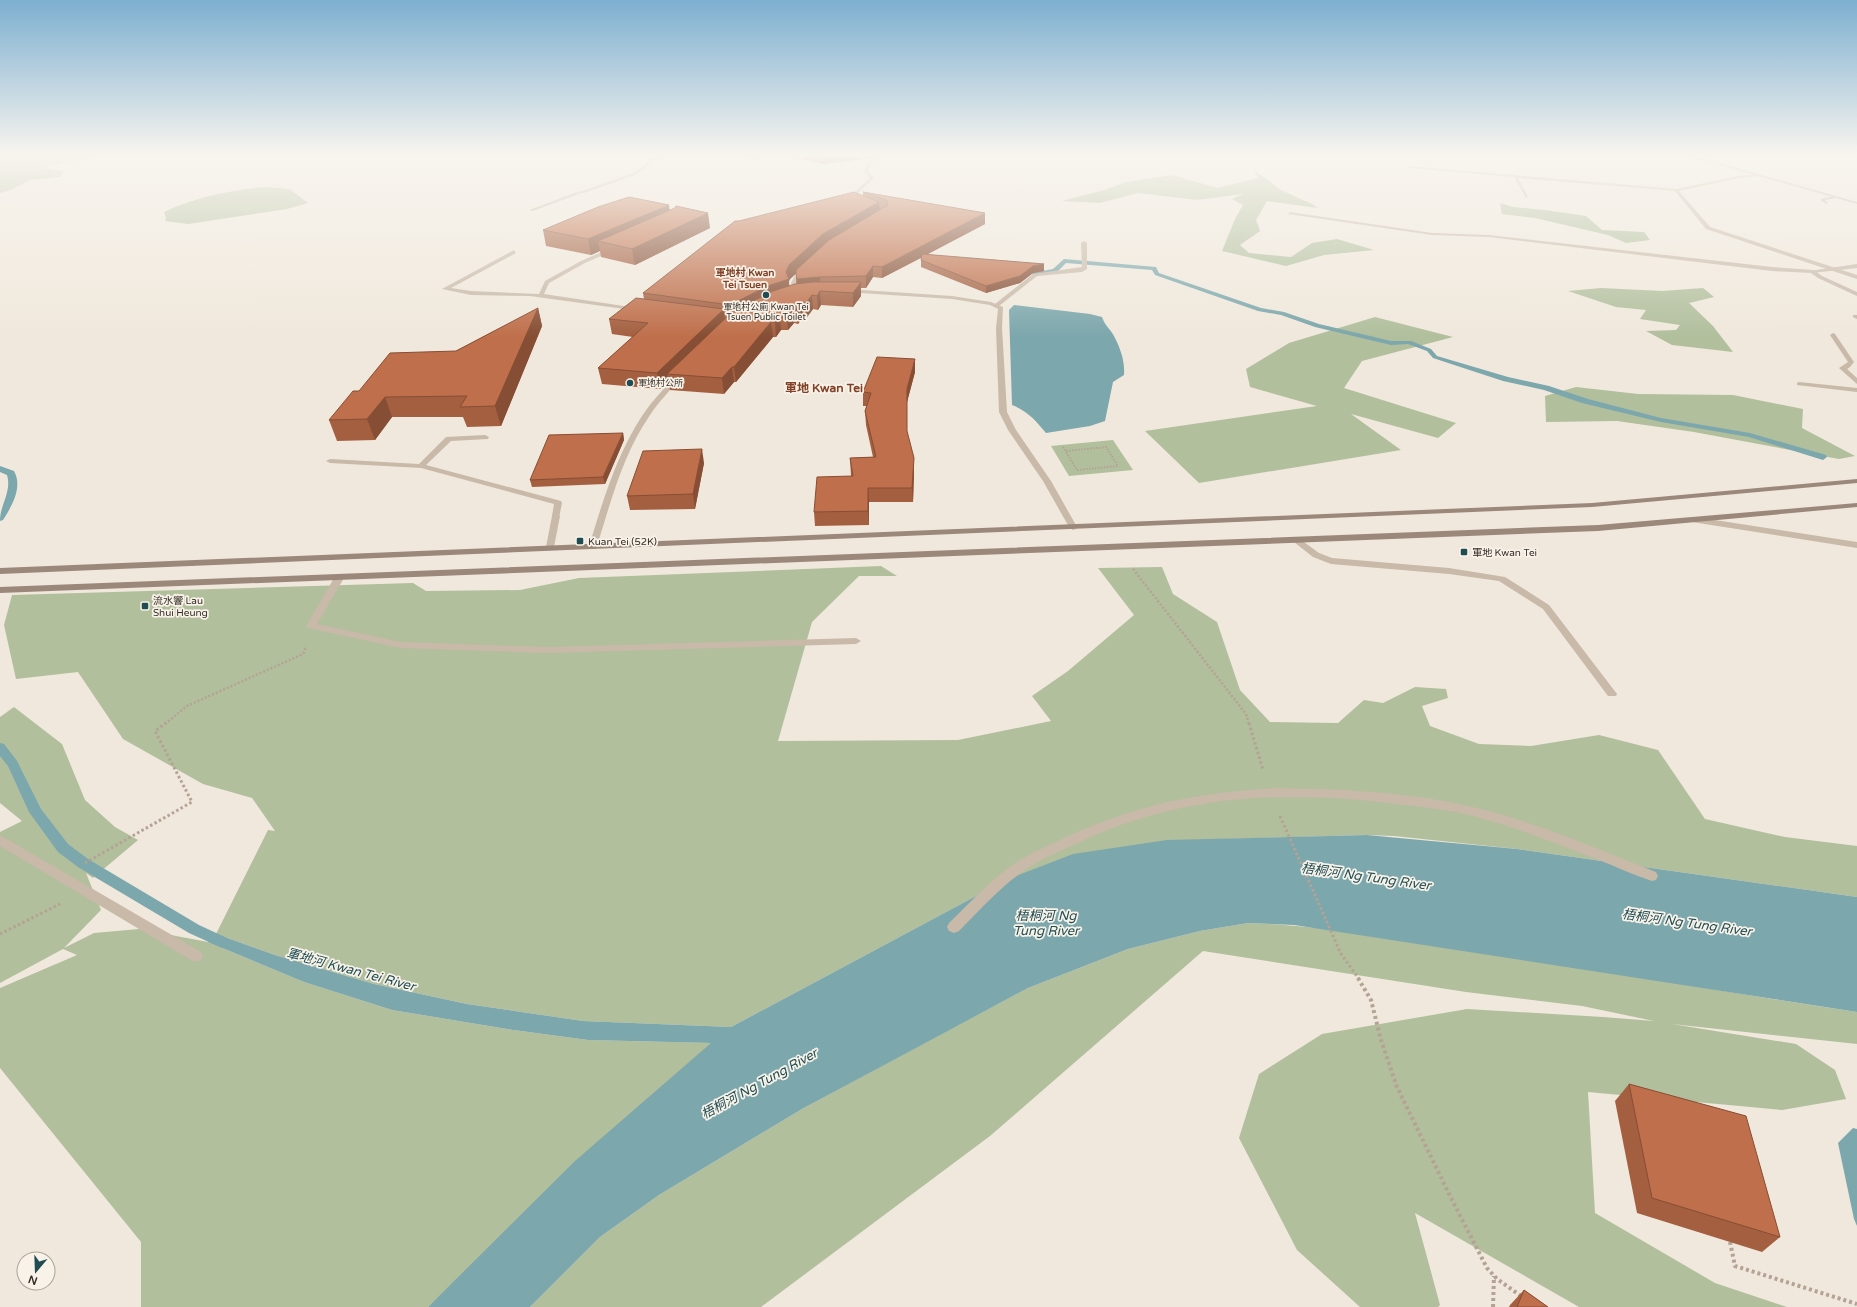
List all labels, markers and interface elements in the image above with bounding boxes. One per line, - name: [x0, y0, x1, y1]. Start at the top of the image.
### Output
- district label: 軍地村 Kwan Tei Tsuen: [716, 266, 774, 291]
- marker: 軍地村公廁 Kwan Tei Tsuen Public Toilet: [761, 290, 771, 300]
- place label: 軍地村公廁 Kwan Tei Tsuen Public Toilet: [723, 301, 809, 323]
- place label: 軍地村公所: [638, 377, 683, 389]
- marker: 軍地村公所: [625, 378, 635, 388]
- district label: 軍地 Kwan Tei: [785, 381, 863, 395]
- marker: Kuan Tei (52K): [575, 536, 585, 546]
- place label: Kuan Tei (52K): [588, 536, 657, 548]
- marker: 軍地 Kwan Tei: [1459, 547, 1469, 557]
- place label: 軍地 Kwan Tei: [1472, 547, 1537, 559]
- place label: 流水響 Lau Shui Heung: [153, 595, 208, 619]
- marker: 流水響 Lau Shui Heung: [140, 601, 150, 611]
- water label: 梧桐河 Ng Tung River: [1300, 860, 1434, 894]
- water label: 梧桐河 Ng Tung River: [1621, 906, 1755, 940]
- water label: 梧桐河 Ng Tung River: [1013, 908, 1081, 939]
- water label: 軍地河 Kwan Tei River: [285, 945, 419, 995]
- water label: 梧桐河 Ng Tung River: [699, 1044, 822, 1122]
- north arrow: [16, 1251, 56, 1291]
- text: N: [27, 1272, 39, 1288]

